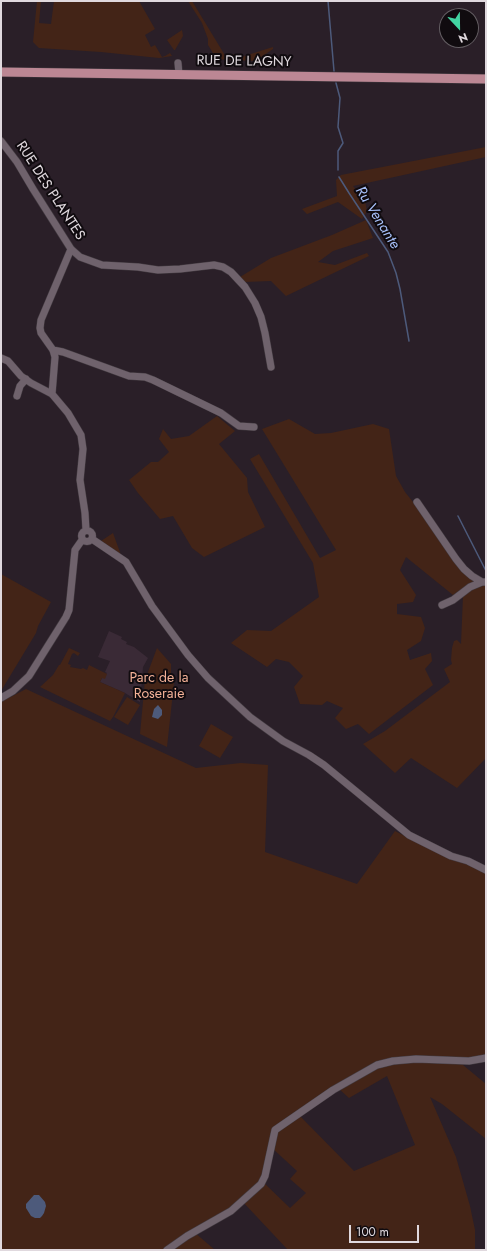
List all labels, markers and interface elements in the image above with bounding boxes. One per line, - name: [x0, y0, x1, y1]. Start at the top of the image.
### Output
- north arrow: [439, 8, 479, 48]
- text: N: [456, 29, 470, 47]
- street label: RUE DE LAGNY: [196, 53, 292, 71]
- street label: RUE DES PLANTES: [12, 139, 88, 243]
- water label: Ru Venante: [351, 183, 403, 253]
- park label: Parc de la Roseraie: [130, 671, 188, 704]
- scale bar: [351, 1217, 421, 1243]
- text: 100 m: [356, 1223, 389, 1241]

